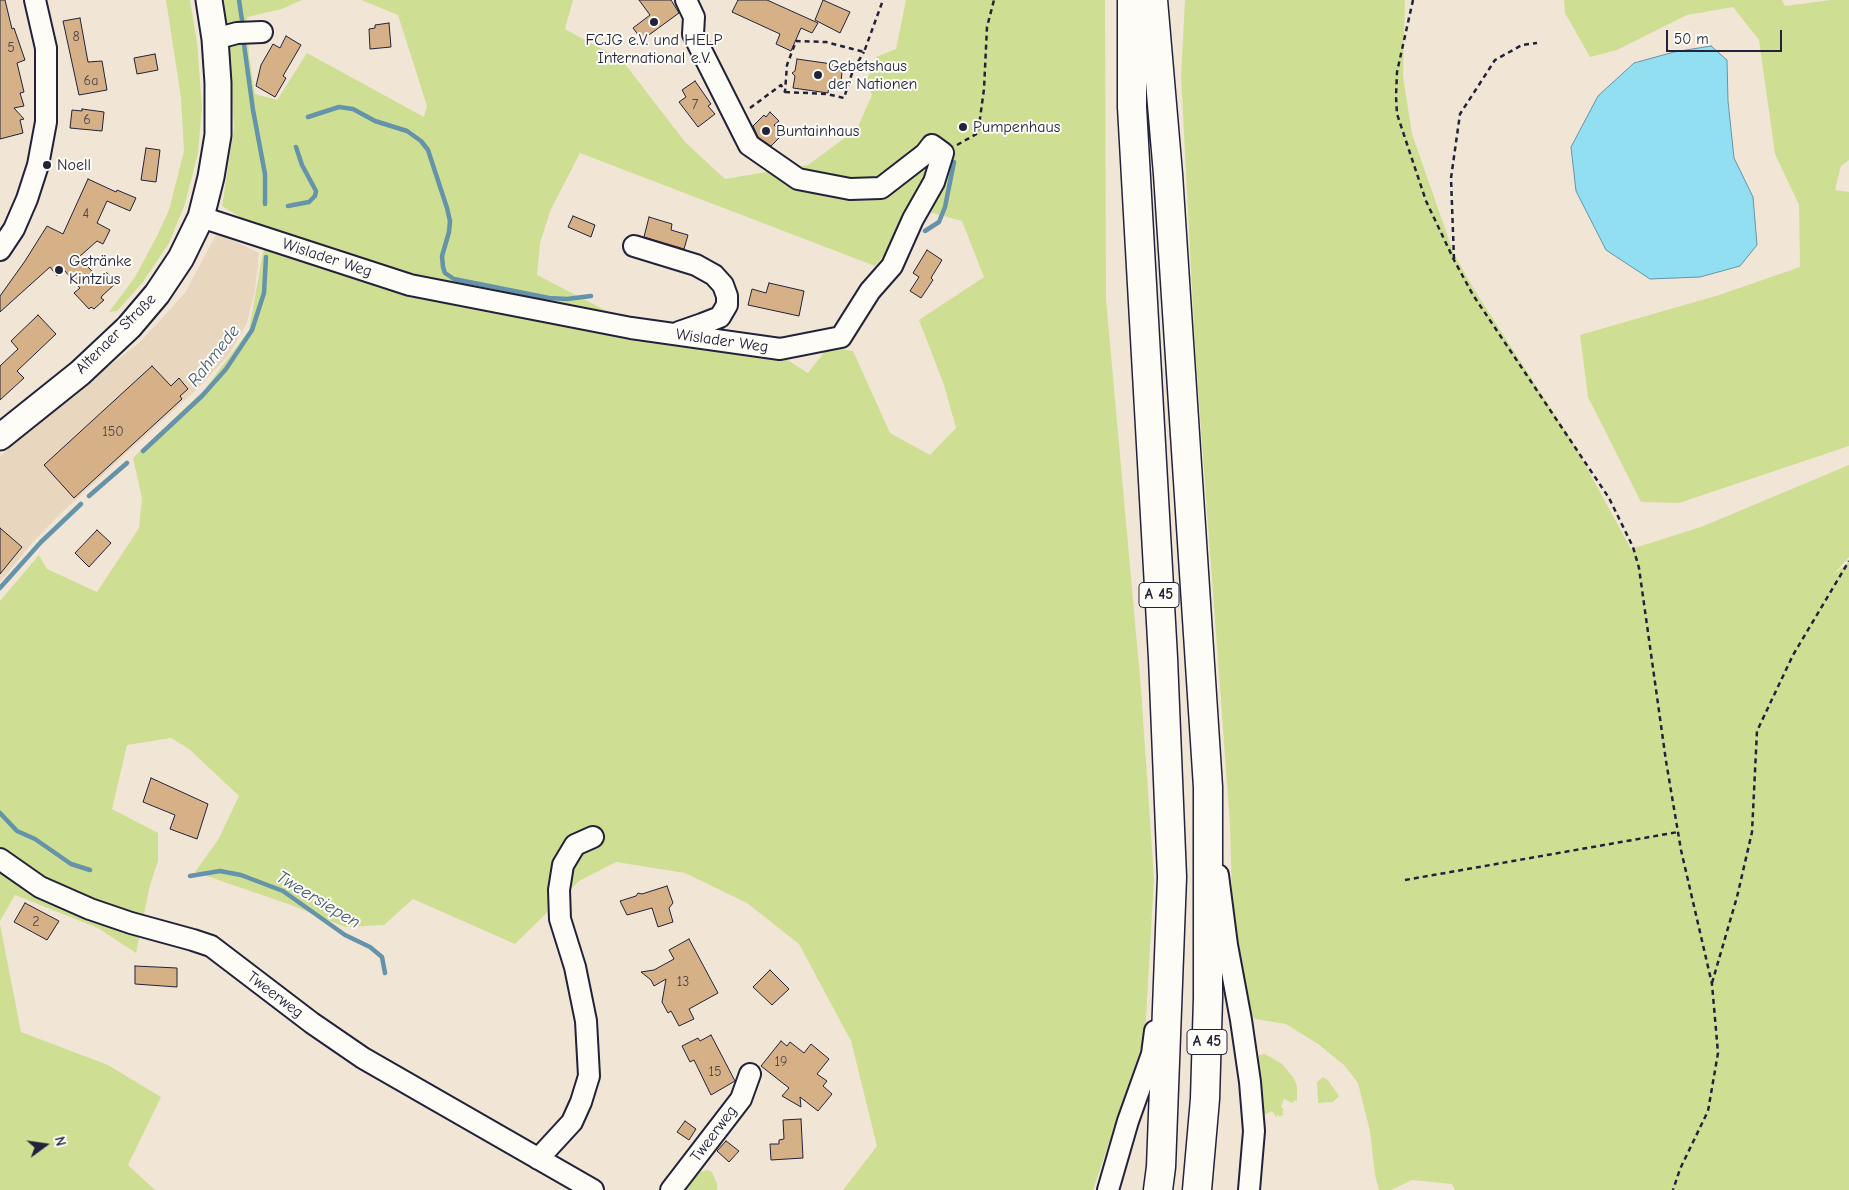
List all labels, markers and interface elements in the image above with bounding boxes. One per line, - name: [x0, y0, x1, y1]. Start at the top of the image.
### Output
- marker: FCJG e.V. und HELP International e.V.: [648, 16, 660, 28]
- scale bar: [1669, 20, 1785, 52]
- house number: 8: [72, 29, 80, 45]
- place label: FCJG e.V. und HELP International e.V.: [585, 30, 723, 68]
- text: 50 m: [1674, 30, 1709, 48]
- house number: 5: [7, 40, 15, 56]
- place label: Gebetshaus der Nationen: [828, 56, 917, 94]
- marker: Gebetshaus der Nationen: [812, 69, 824, 81]
- house number: 6a: [84, 73, 98, 89]
- house number: 7: [692, 97, 698, 113]
- house number: 6: [83, 112, 91, 128]
- place label: Pumpenhaus: [973, 117, 1060, 137]
- place label: Buntainhaus: [776, 121, 859, 141]
- marker: Pumpenhaus: [957, 121, 969, 133]
- marker: Buntainhaus: [760, 125, 772, 137]
- place label: Noell: [57, 155, 91, 175]
- marker: Noell: [41, 159, 53, 171]
- house number: 4: [83, 206, 89, 222]
- street label: Wislader Weg: [280, 234, 374, 282]
- place label: Getränke Kintzius: [69, 251, 131, 289]
- marker: Getränke Kintzius: [53, 264, 65, 276]
- street label: Altenaer Straße: [72, 290, 160, 378]
- water label: Rahmede: [183, 321, 245, 391]
- street label: Wislader Weg: [674, 325, 770, 357]
- house number: 150: [102, 424, 124, 440]
- road number: A 45: [1139, 582, 1179, 608]
- water label: Tweersiepen: [272, 866, 364, 934]
- house number: 2: [32, 914, 40, 930]
- street label: Tweerweg: [243, 968, 307, 1022]
- house number: 13: [677, 974, 689, 990]
- road number: A 45: [1187, 1030, 1227, 1054]
- house number: 19: [775, 1054, 787, 1070]
- house number: 15: [708, 1064, 722, 1080]
- street label: Tweerweg: [687, 1102, 741, 1166]
- north arrow: [20, 1120, 70, 1170]
- text: N: [51, 1135, 69, 1148]

